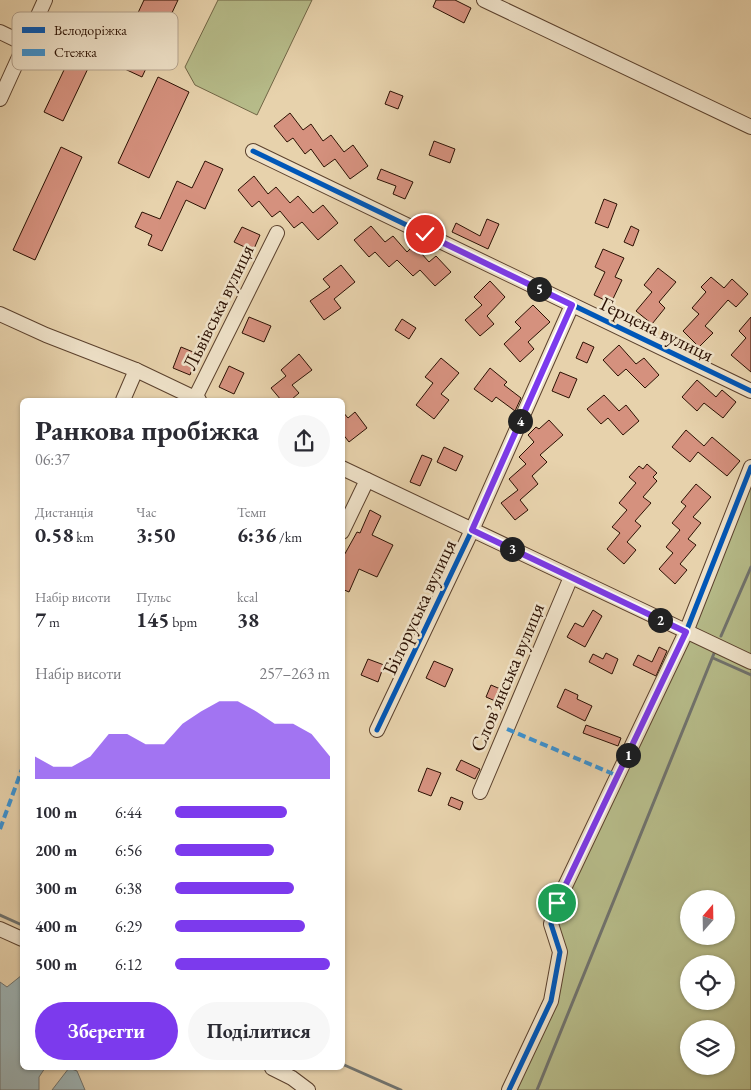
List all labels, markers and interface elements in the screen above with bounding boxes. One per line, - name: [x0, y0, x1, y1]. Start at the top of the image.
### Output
- legend: [12, 12, 178, 70]
- text: Велодоріжка: [54, 21, 127, 39]
- text: Стежка: [54, 43, 97, 61]
- pin: [404, 213, 446, 255]
- icon: check: [411, 220, 439, 248]
- street label: Львівська вулиця: [176, 240, 260, 374]
- pin: 5: [526, 276, 552, 302]
- text: 5: [536, 280, 543, 298]
- street label: Герцена вулиця: [596, 290, 718, 368]
- pin: 4: [508, 408, 532, 434]
- text: Ранкова пробіжка: [35, 412, 259, 448]
- text: 4: [517, 412, 524, 430]
- button: share: [278, 415, 330, 467]
- text: 06:37: [35, 449, 70, 470]
- text: Дистанція: [35, 503, 93, 521]
- text: Час: [136, 503, 157, 521]
- text: Темп: [237, 503, 266, 521]
- text: 0.58: [35, 521, 74, 548]
- text: 3:50: [136, 521, 175, 548]
- text: 6:36: [237, 521, 276, 548]
- text: km: [74, 528, 94, 546]
- text: /km: [276, 528, 302, 546]
- street label: Білоруська вулиця: [376, 535, 462, 679]
- pin: 3: [500, 536, 524, 562]
- text: 3: [509, 540, 516, 558]
- text: Набір висоти: [35, 588, 111, 606]
- text: Пульс: [136, 588, 171, 606]
- text: kcal: [237, 588, 258, 606]
- street label: Слов’янська вулиця: [464, 599, 550, 755]
- text: 7: [35, 606, 46, 633]
- text: 145: [136, 606, 169, 633]
- text: 38: [237, 606, 259, 633]
- pin: 2: [648, 608, 672, 632]
- text: 2: [657, 611, 664, 629]
- text: m: [46, 613, 60, 631]
- text: bpm: [169, 613, 198, 631]
- text: Набір висоти: [35, 663, 121, 684]
- text: 257–263 m: [259, 663, 330, 684]
- pin: 1: [616, 742, 640, 768]
- text: 1: [625, 746, 632, 764]
- text: 100 m: [35, 802, 77, 823]
- text: 6:44: [115, 802, 142, 823]
- text: 200 m: [35, 840, 77, 861]
- text: 6:56: [115, 840, 142, 861]
- text: 300 m: [35, 878, 77, 899]
- text: 6:38: [115, 878, 142, 899]
- pin: [536, 882, 578, 924]
- icon: arrive: [543, 889, 571, 917]
- north arrow: [680, 890, 735, 945]
- map controls: [680, 890, 735, 1075]
- text: 400 m: [35, 916, 77, 937]
- text: 6:29: [115, 916, 142, 937]
- text: 500 m: [35, 954, 77, 975]
- text: 6:12: [115, 954, 142, 975]
- button: locate: [680, 955, 735, 1010]
- button: Зберегти: [35, 1002, 178, 1060]
- button: Поділитися: [188, 1002, 330, 1060]
- button: layers: [680, 1020, 735, 1075]

